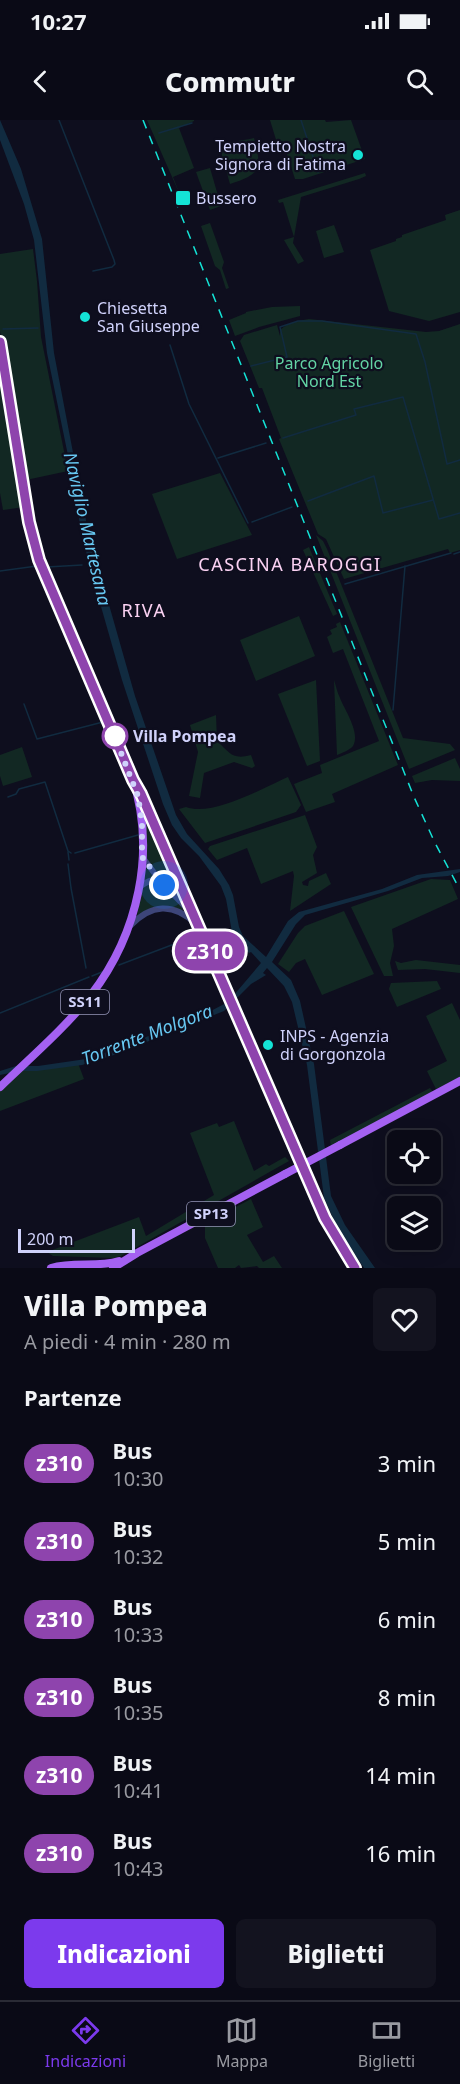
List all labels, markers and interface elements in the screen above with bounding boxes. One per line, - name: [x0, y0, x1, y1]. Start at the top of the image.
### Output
- text: 10:27: [30, 6, 87, 36]
- text: Commutr: [165, 63, 295, 100]
- icon: back: [24, 65, 57, 98]
- icon: search: [403, 65, 436, 98]
- place label: Tempietto Nostra Signora di Fatima: [215, 135, 346, 175]
- marker: Tempietto Nostra Signora di Fatima: [351, 148, 365, 162]
- place label: Bussero: [196, 187, 257, 209]
- marker: Bussero: [174, 189, 192, 207]
- place label: Chiesetta San Giuseppe: [97, 297, 200, 337]
- marker: Chiesetta San Giuseppe: [78, 310, 92, 324]
- park label: Parco Agricolo Nord Est: [275, 352, 383, 392]
- water label: Naviglio Martesana: [59, 450, 117, 608]
- district label: CASCINA BAROGGI: [198, 552, 382, 576]
- district label: RIVA: [122, 598, 166, 622]
- marker: Villa Pompea: [102, 723, 128, 749]
- place label: Villa Pompea: [133, 725, 236, 747]
- your location: [149, 870, 179, 900]
- line badge: z310: [168, 932, 252, 970]
- text: z310: [187, 937, 233, 965]
- road number: SS11: [61, 990, 109, 1014]
- water label: Torrente Molgora: [78, 998, 216, 1070]
- place label: INPS - Agenzia di Gorgonzola: [280, 1025, 389, 1065]
- marker: INPS - Agenzia di Gorgonzola: [261, 1038, 275, 1052]
- map controls: [387, 1130, 441, 1250]
- button: locate: [387, 1130, 441, 1184]
- button: layers: [387, 1196, 441, 1250]
- road number: SP13: [187, 1202, 235, 1226]
- scale bar: [18, 1226, 135, 1254]
- text: 200 m: [27, 1228, 74, 1250]
- text: Villa Pompea: [24, 1286, 208, 1324]
- button: heart: [373, 1288, 436, 1351]
- text: A piedi · 4 min · 280 m: [24, 1328, 231, 1355]
- text: Partenze: [24, 1382, 122, 1412]
- text: Bus: [112, 1435, 152, 1465]
- text: 3 min: [378, 1448, 436, 1478]
- text: z310: [36, 1449, 82, 1477]
- text: 10:30: [112, 1465, 164, 1492]
- text: Bus: [112, 1513, 152, 1543]
- text: 5 min: [378, 1526, 436, 1556]
- text: z310: [36, 1527, 82, 1555]
- text: 10:32: [112, 1543, 164, 1570]
- text: Bus: [112, 1591, 152, 1621]
- text: 6 min: [378, 1604, 436, 1634]
- text: z310: [36, 1605, 82, 1633]
- text: 10:33: [112, 1621, 164, 1648]
- text: Bus: [112, 1669, 152, 1699]
- text: 8 min: [378, 1682, 436, 1712]
- text: z310: [36, 1683, 82, 1711]
- text: 10:35: [112, 1699, 164, 1726]
- text: Bus: [112, 1747, 152, 1777]
- text: 14 min: [365, 1760, 436, 1790]
- text: z310: [36, 1761, 82, 1789]
- text: 10:41: [112, 1777, 164, 1804]
- text: Bus: [112, 1825, 152, 1855]
- text: 16 min: [365, 1838, 436, 1868]
- text: z310: [36, 1839, 82, 1867]
- text: 10:43: [112, 1855, 164, 1882]
- button: Indicazioni: [24, 1919, 224, 1988]
- button: Biglietti: [236, 1919, 436, 1988]
- tab: Indicazioni: [45, 2014, 126, 2072]
- tab: Mappa: [216, 2014, 268, 2072]
- tab: Biglietti: [358, 2014, 415, 2072]

